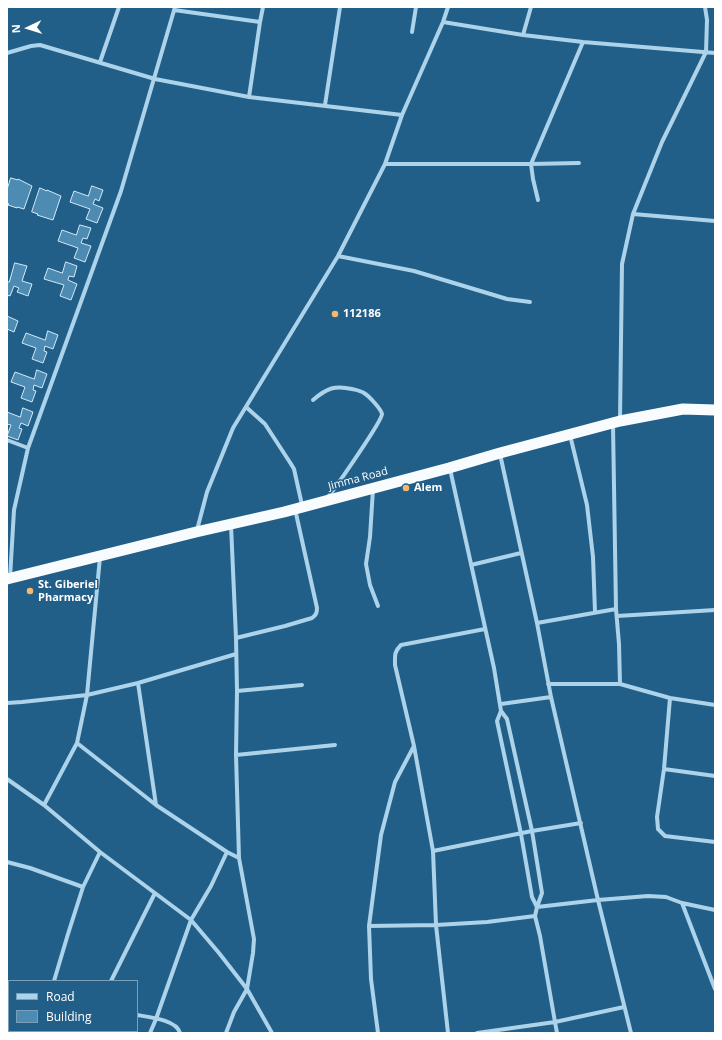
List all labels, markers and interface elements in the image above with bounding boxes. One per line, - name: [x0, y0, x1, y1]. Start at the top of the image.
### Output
- north arrow: [8, 8, 48, 48]
- text: N: [8, 24, 23, 34]
- place label: 112186: [343, 307, 381, 321]
- marker: 112186: [330, 309, 340, 319]
- street label: Jimma Road: [327, 465, 389, 493]
- place label: Alem: [414, 481, 442, 495]
- marker: Alem: [401, 483, 411, 493]
- place label: St. Giberiel Pharmacy: [38, 578, 98, 604]
- marker: St. Giberiel Pharmacy: [25, 586, 35, 596]
- legend: [8, 980, 138, 1032]
- text: Road: [46, 988, 75, 1005]
- text: Building: [46, 1008, 91, 1025]

